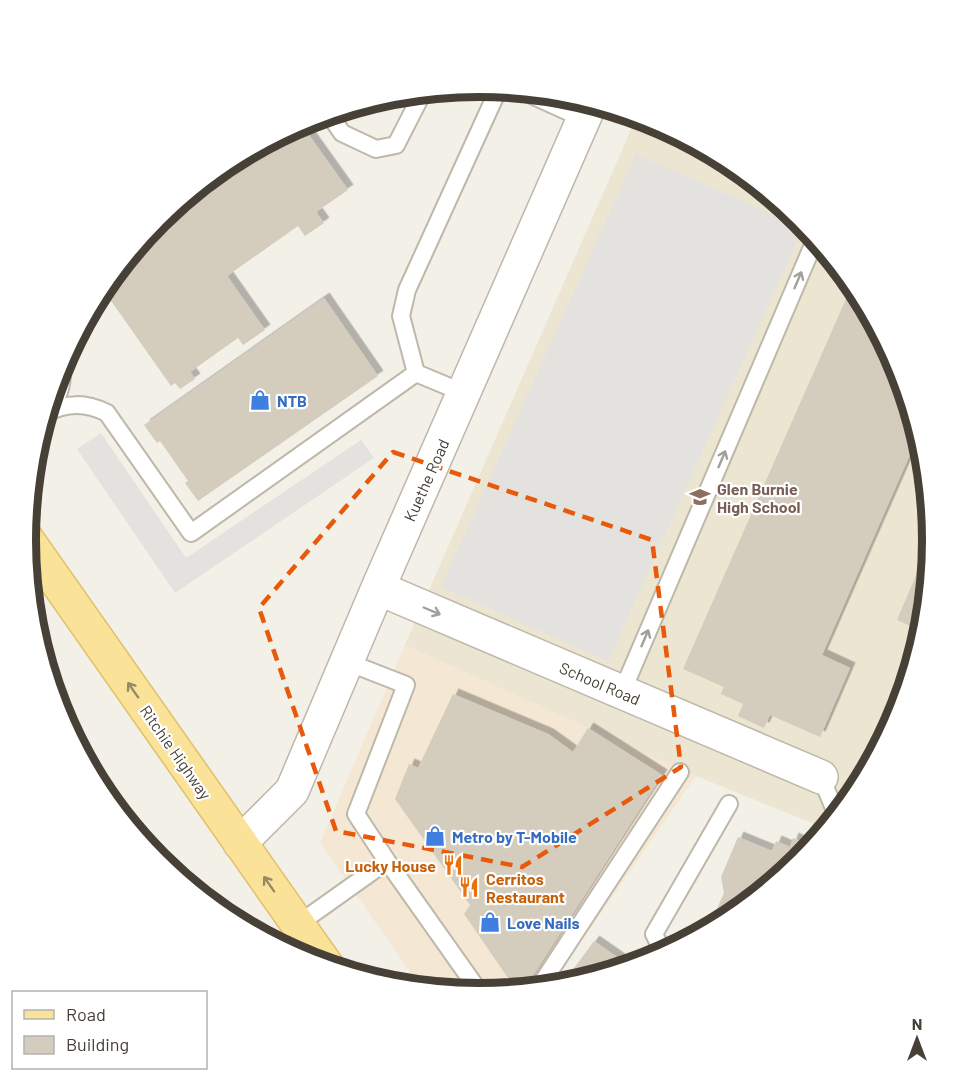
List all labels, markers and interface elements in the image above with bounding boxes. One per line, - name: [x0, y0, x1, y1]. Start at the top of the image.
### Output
- one-way arrow: [793, 271, 805, 289]
- shop icon: NTB: [248, 388, 272, 412]
- place label: NTB: [277, 391, 307, 410]
- street label: Kuethe Road: [399, 436, 453, 524]
- one-way arrow: [717, 450, 728, 469]
- place label: Glen Burnie High School: [717, 479, 801, 516]
- school or university icon: Glen Burnie High School: [688, 485, 712, 509]
- one-way arrow: [423, 606, 441, 617]
- one-way arrow: [640, 630, 651, 648]
- street label: School Road: [557, 657, 643, 709]
- one-way arrow: [127, 682, 139, 699]
- street label: Ritchie Highway: [136, 701, 216, 803]
- shop icon: Metro by T-Mobile: [423, 824, 447, 848]
- place label: Metro by T-Mobile: [452, 827, 577, 846]
- restaurant icon: Lucky House: [441, 853, 465, 877]
- place label: Lucky House: [345, 856, 436, 875]
- place label: Cerritos Restaurant: [486, 869, 565, 906]
- restaurant icon: Cerritos Restaurant: [457, 875, 481, 899]
- one-way arrow: [263, 876, 275, 893]
- shop icon: Love Nails: [478, 910, 502, 934]
- place label: Love Nails: [507, 913, 579, 932]
- legend: [12, 991, 207, 1069]
- text: Road: [66, 1003, 106, 1025]
- north arrow: [887, 1009, 947, 1069]
- text: N: [912, 1014, 922, 1033]
- text: Building: [66, 1033, 129, 1055]

